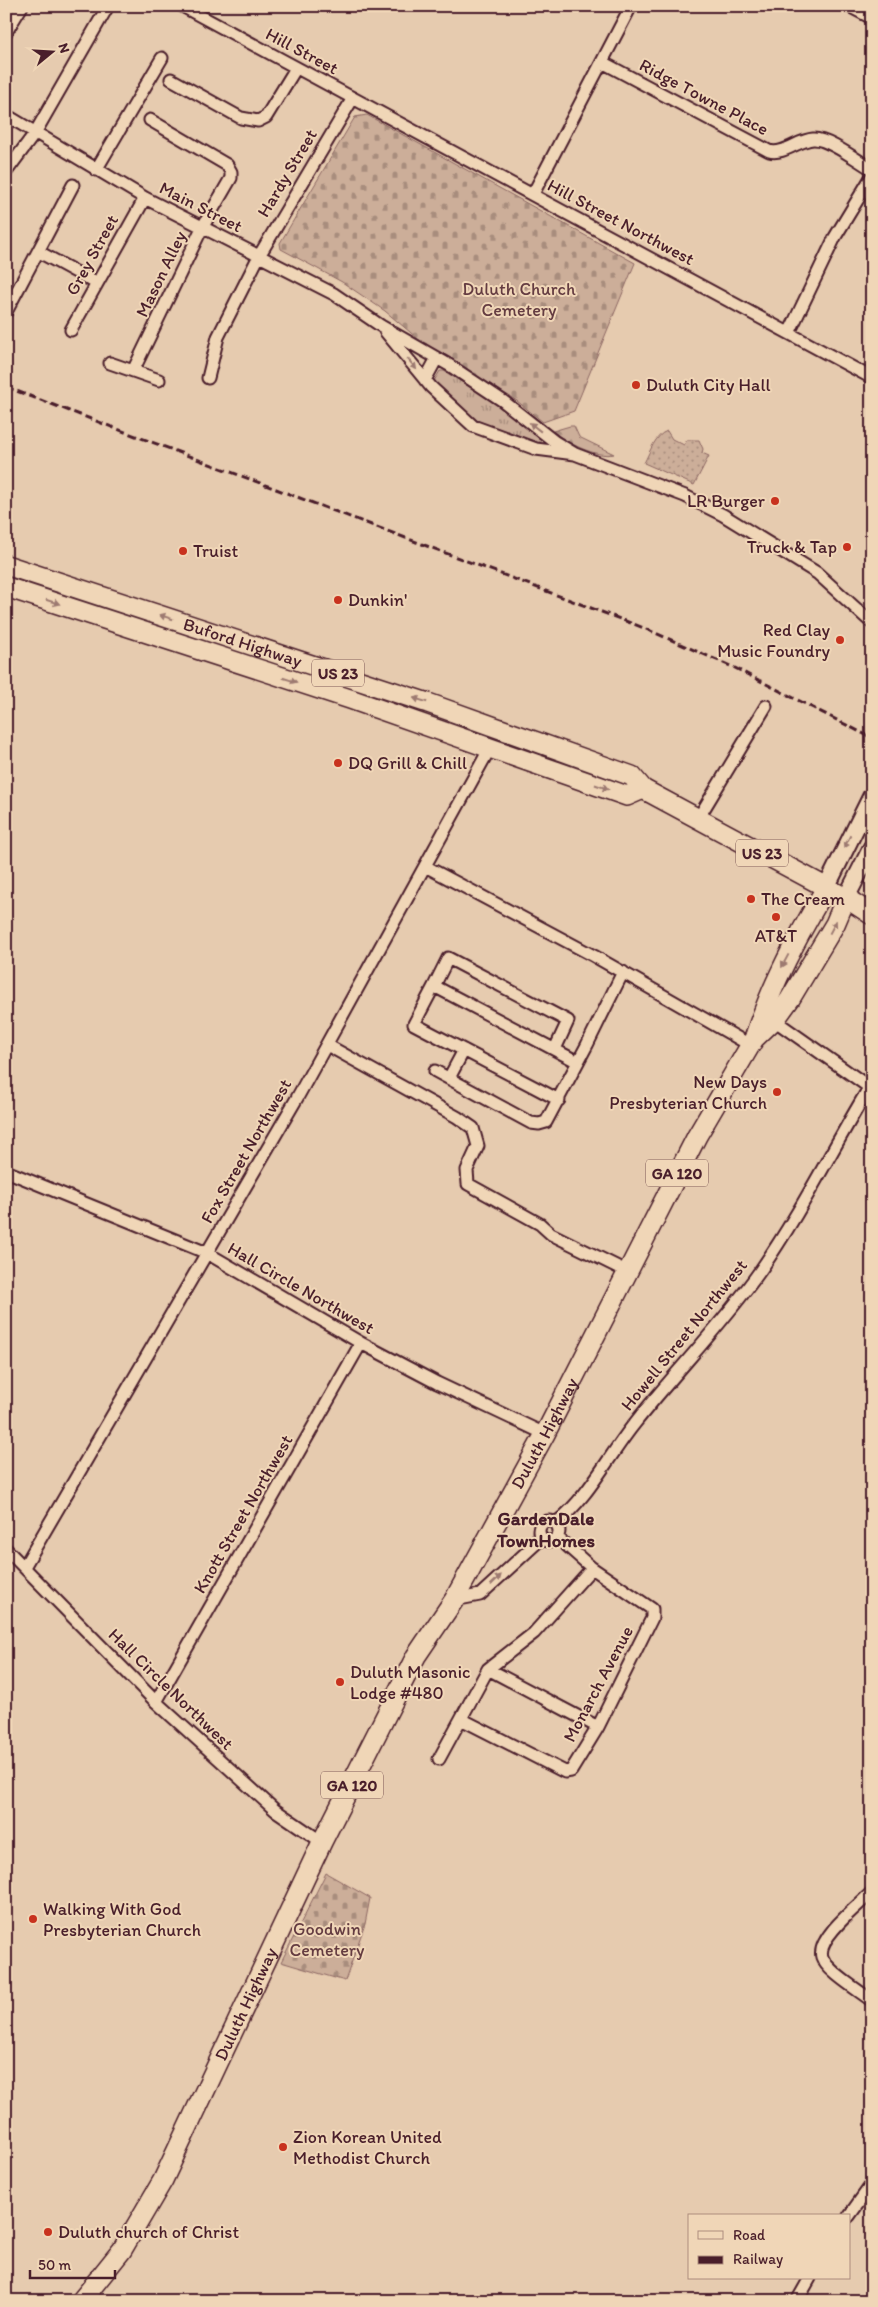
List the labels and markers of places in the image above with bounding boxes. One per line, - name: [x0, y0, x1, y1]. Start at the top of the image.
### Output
- place label: Duluth City Hall: [646, 374, 771, 396]
- marker: Duluth City Hall: [630, 379, 642, 391]
- place label: LR Burger: [687, 490, 766, 512]
- marker: LR Burger: [769, 495, 781, 507]
- place label: Truck & Tap: [747, 536, 837, 558]
- place label: Truist: [193, 540, 239, 562]
- marker: Truck & Tap: [841, 541, 853, 553]
- marker: Truist: [177, 545, 189, 557]
- place label: Dunkin': [348, 589, 407, 611]
- marker: Dunkin': [332, 594, 344, 606]
- place label: Red Clay Music Foundry: [717, 619, 830, 662]
- marker: Red Clay Music Foundry: [834, 634, 846, 646]
- place label: DQ Grill & Chill: [348, 752, 467, 774]
- marker: DQ Grill & Chill: [332, 757, 344, 769]
- place label: The Cream: [761, 888, 845, 910]
- marker: The Cream: [745, 893, 757, 905]
- marker: AT&T: [770, 911, 782, 923]
- place label: AT&T: [755, 925, 797, 947]
- place label: New Days Presbyterian Church: [609, 1071, 767, 1114]
- marker: New Days Presbyterian Church: [771, 1086, 783, 1098]
- place label: Duluth Masonic Lodge #480: [350, 1661, 471, 1704]
- marker: Duluth Masonic Lodge #480: [334, 1676, 346, 1688]
- place label: Walking With God Presbyterian Church: [43, 1898, 201, 1941]
- marker: Walking With God Presbyterian Church: [27, 1913, 39, 1925]
- place label: Zion Korean United Methodist Church: [293, 2126, 442, 2169]
- marker: Zion Korean United Methodist Church: [277, 2141, 289, 2153]
- place label: Duluth church of Christ: [58, 2221, 239, 2243]
- marker: Duluth church of Christ: [42, 2226, 54, 2238]

